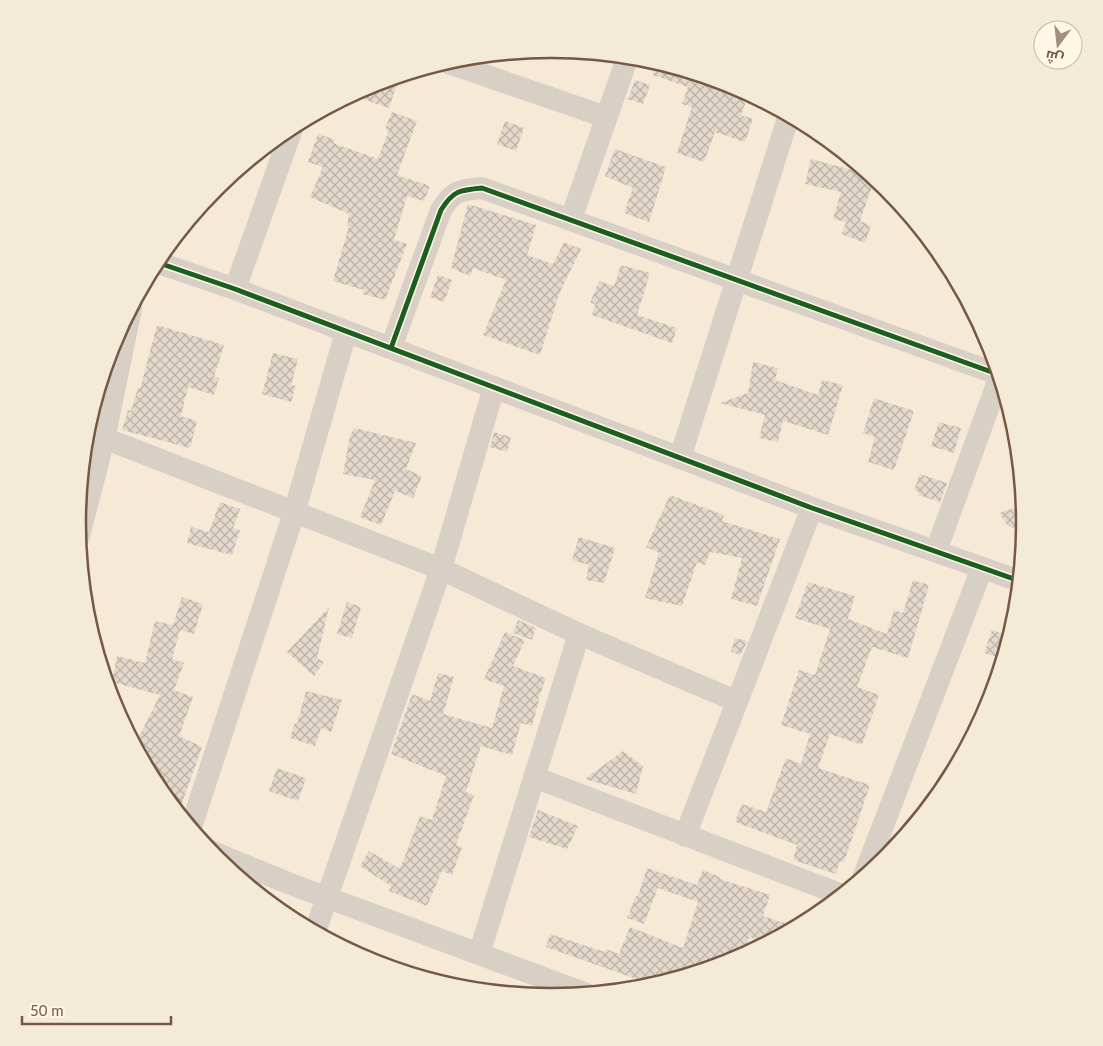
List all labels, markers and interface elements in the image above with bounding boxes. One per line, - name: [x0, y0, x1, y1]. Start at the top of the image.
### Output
- north arrow: [1033, 20, 1083, 70]
- text: ش: [1044, 47, 1066, 69]
- scale bar: [22, 994, 171, 1026]
- text: 50 m: [30, 1001, 64, 1019]

